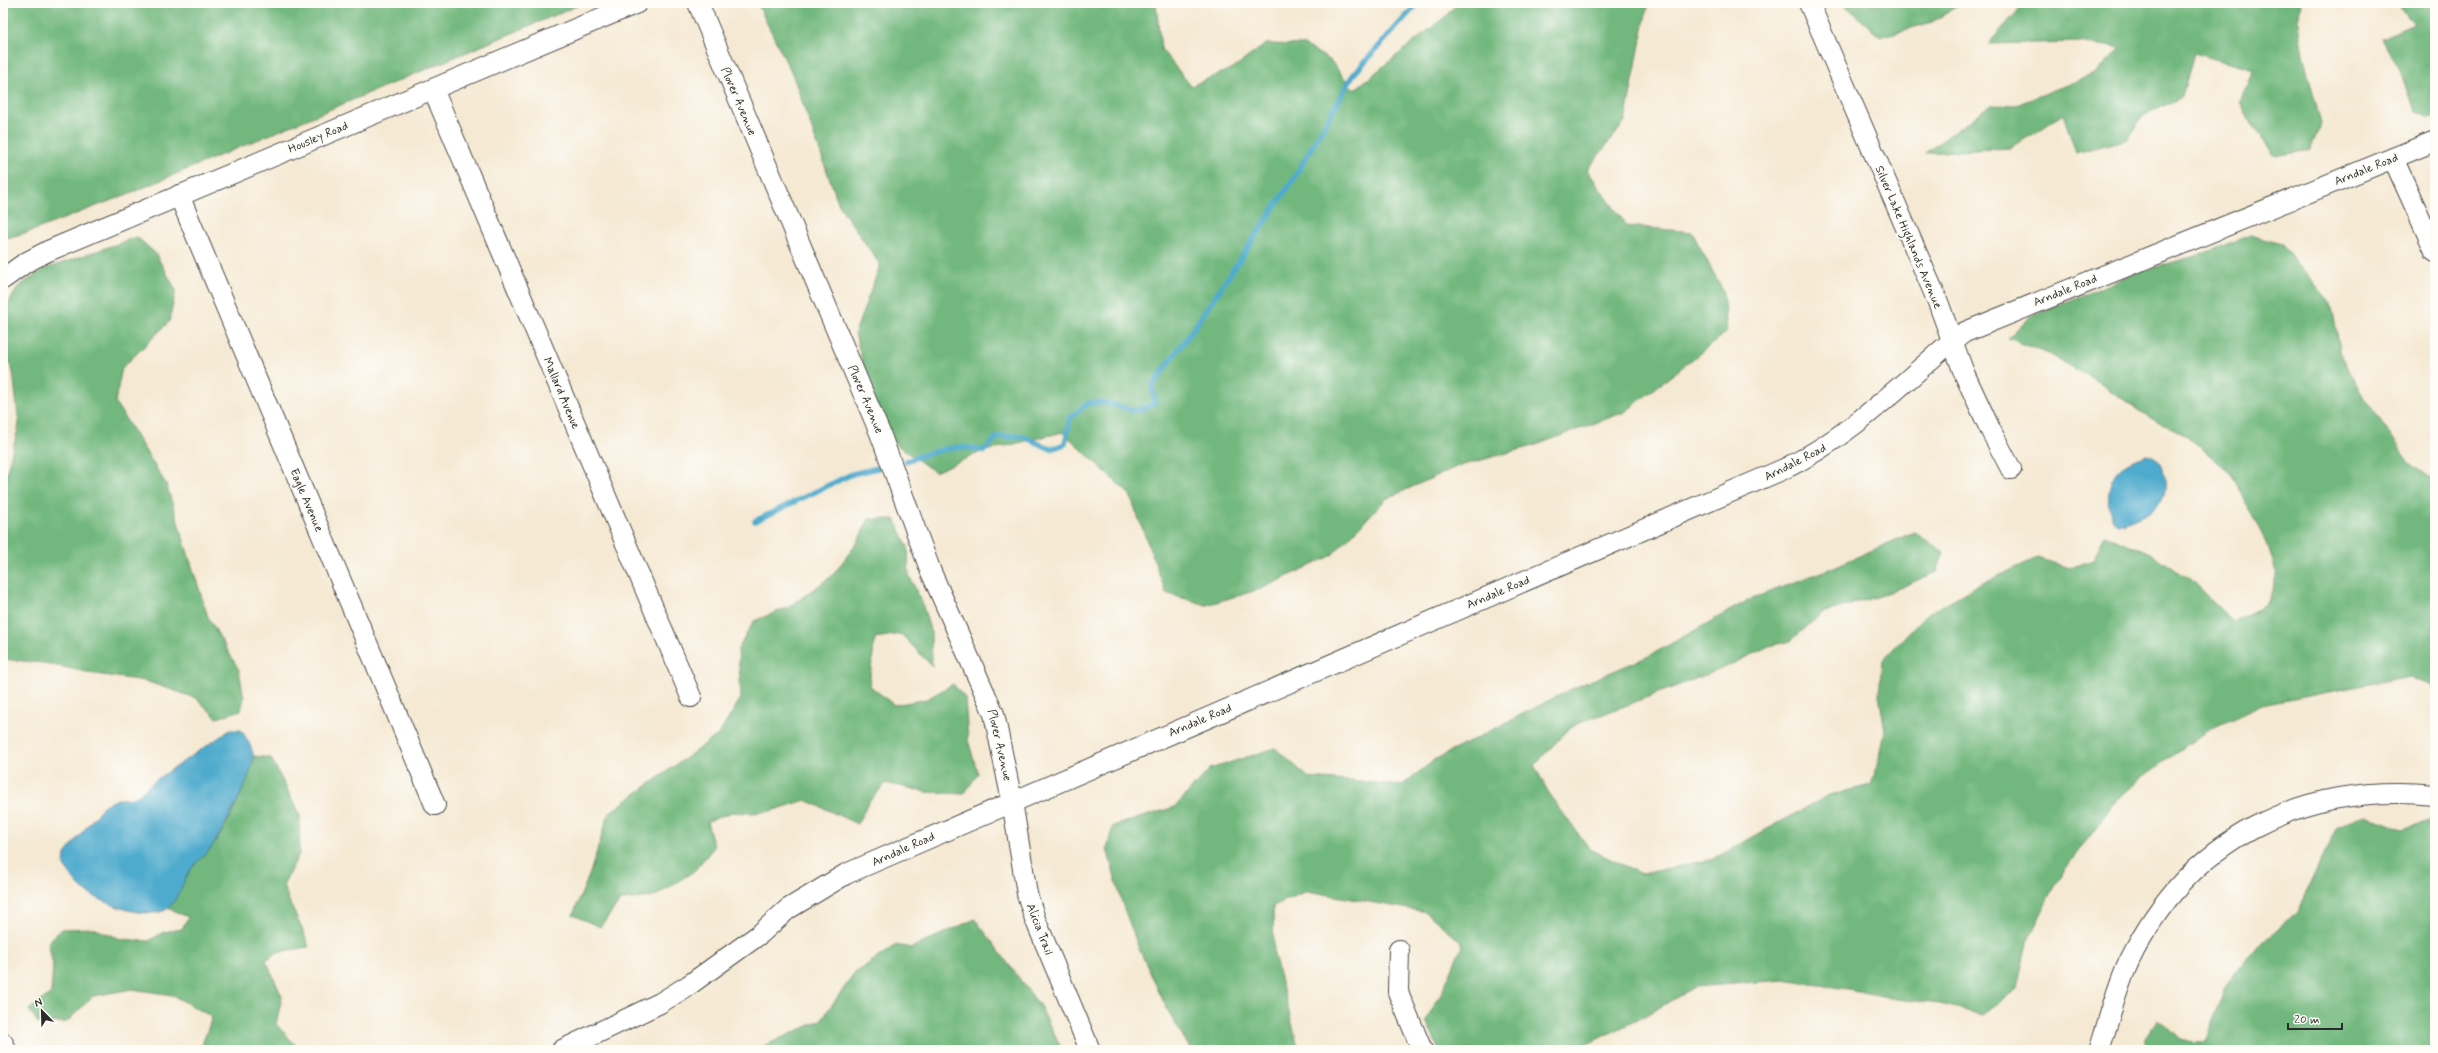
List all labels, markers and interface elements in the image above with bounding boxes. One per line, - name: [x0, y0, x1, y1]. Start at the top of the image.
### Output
- street label: Plover Avenue: [716, 65, 760, 138]
- street label: Housley Road: [286, 118, 351, 158]
- street label: Arndale Road: [2332, 150, 2401, 190]
- street label: Silver Lake Highlands Avenue: [1870, 163, 1946, 312]
- street label: Arndale Road: [2031, 271, 2100, 311]
- street label: Mallard Avenue: [539, 355, 584, 432]
- street label: Plover Avenue: [843, 363, 887, 436]
- street label: Arndale Road: [1762, 440, 1829, 485]
- street label: Eagle Avenue: [286, 466, 327, 535]
- street label: Arndale Road: [1464, 572, 1532, 613]
- street label: Arndale Road: [1166, 700, 1234, 741]
- street label: Plover Avenue: [983, 708, 1015, 783]
- street label: Arndale Road: [869, 829, 937, 871]
- street label: Alicia Trail: [1022, 901, 1056, 957]
- north arrow: [22, 991, 62, 1031]
- text: N: [32, 995, 45, 1011]
- scale bar: [2288, 1005, 2342, 1031]
- text: 20 m: [2294, 1012, 2320, 1028]

